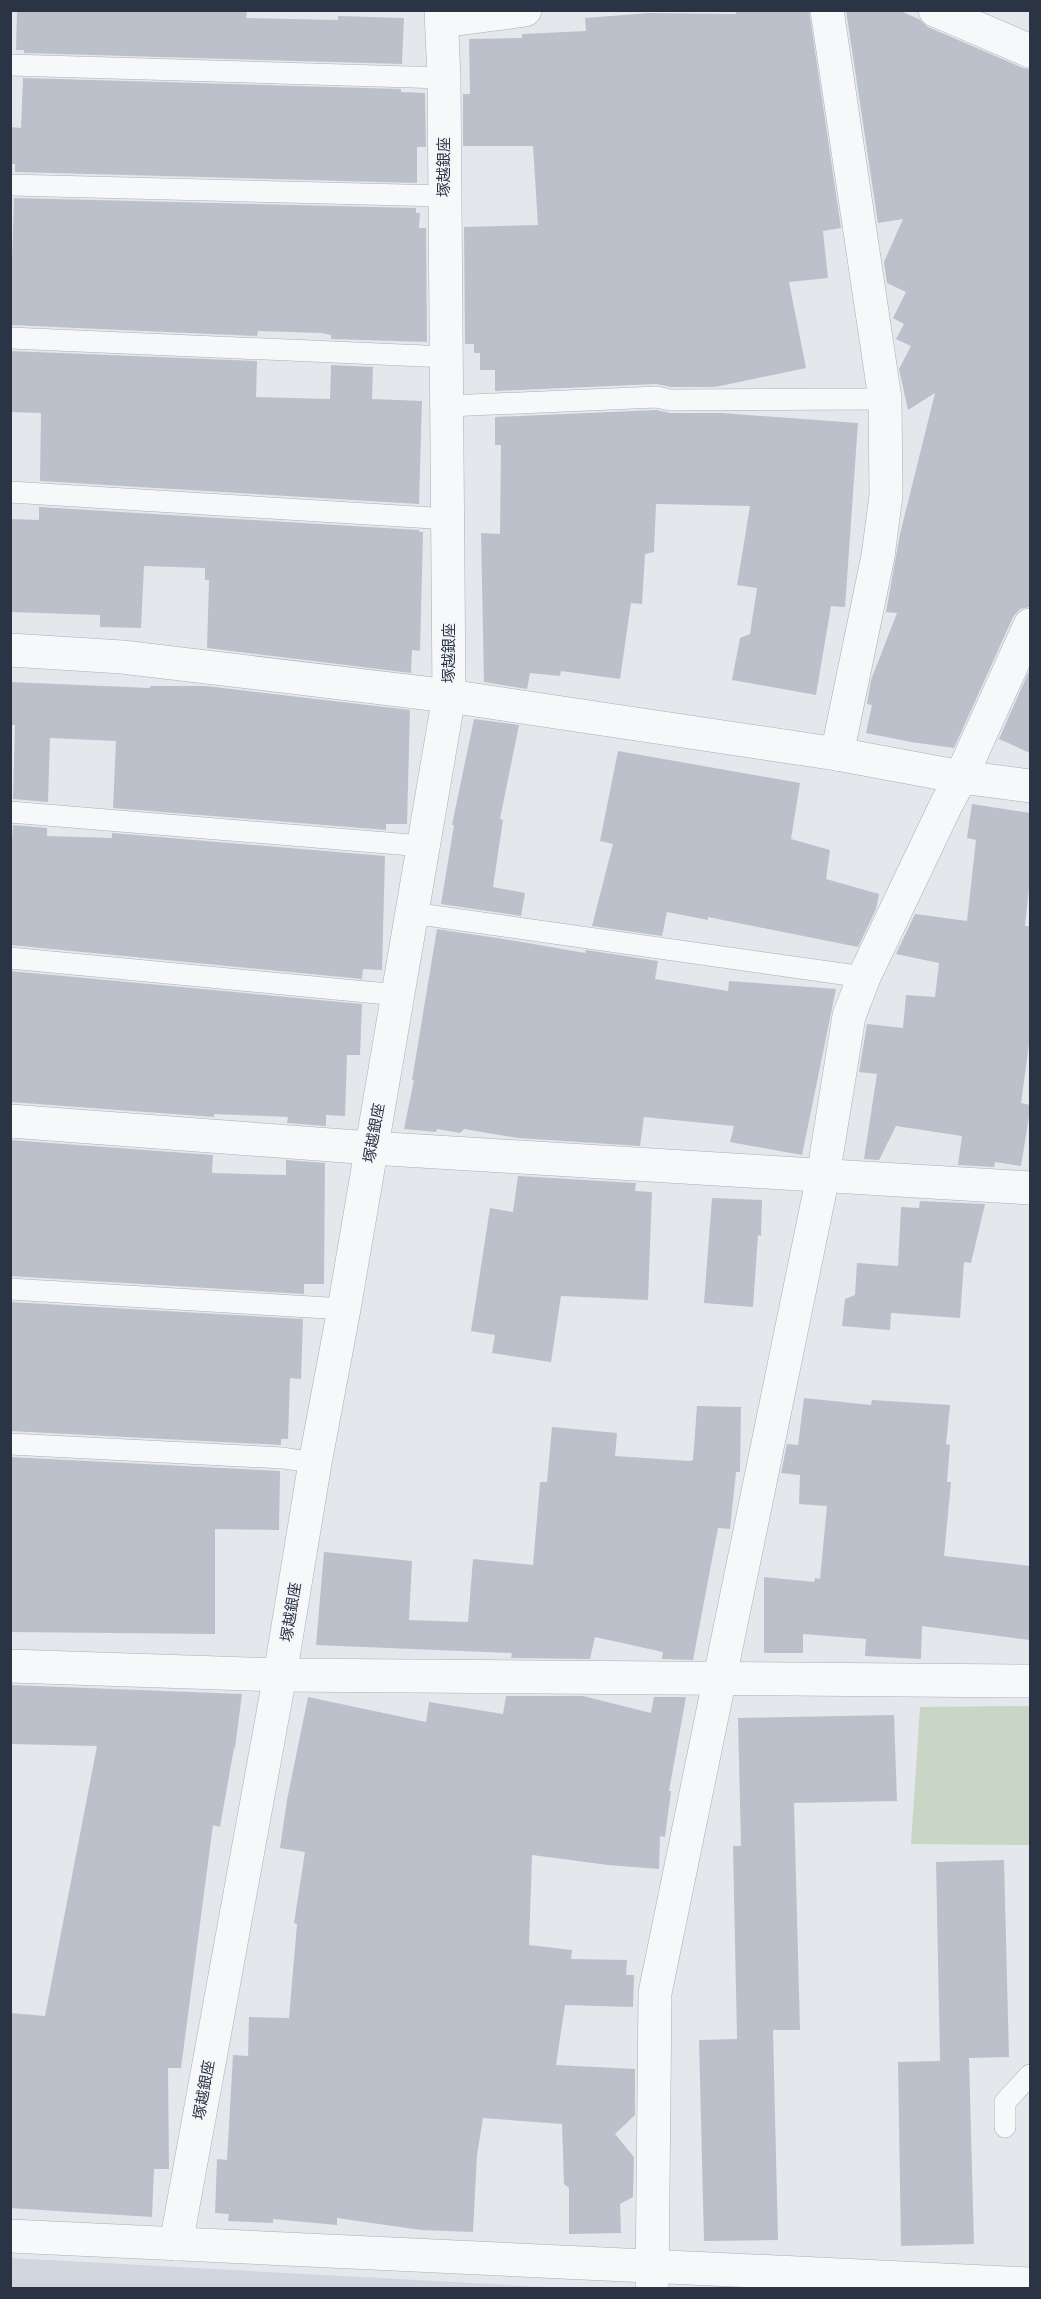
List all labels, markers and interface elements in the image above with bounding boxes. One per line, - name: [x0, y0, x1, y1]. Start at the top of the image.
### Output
- street label: 塚越銀座: [434, 137, 452, 197]
- street label: 塚越銀座: [439, 623, 457, 683]
- street label: 塚越銀座: [359, 1102, 387, 1164]
- street label: 塚越銀座: [276, 1581, 304, 1643]
- street label: 塚越銀座: [189, 2059, 217, 2121]

